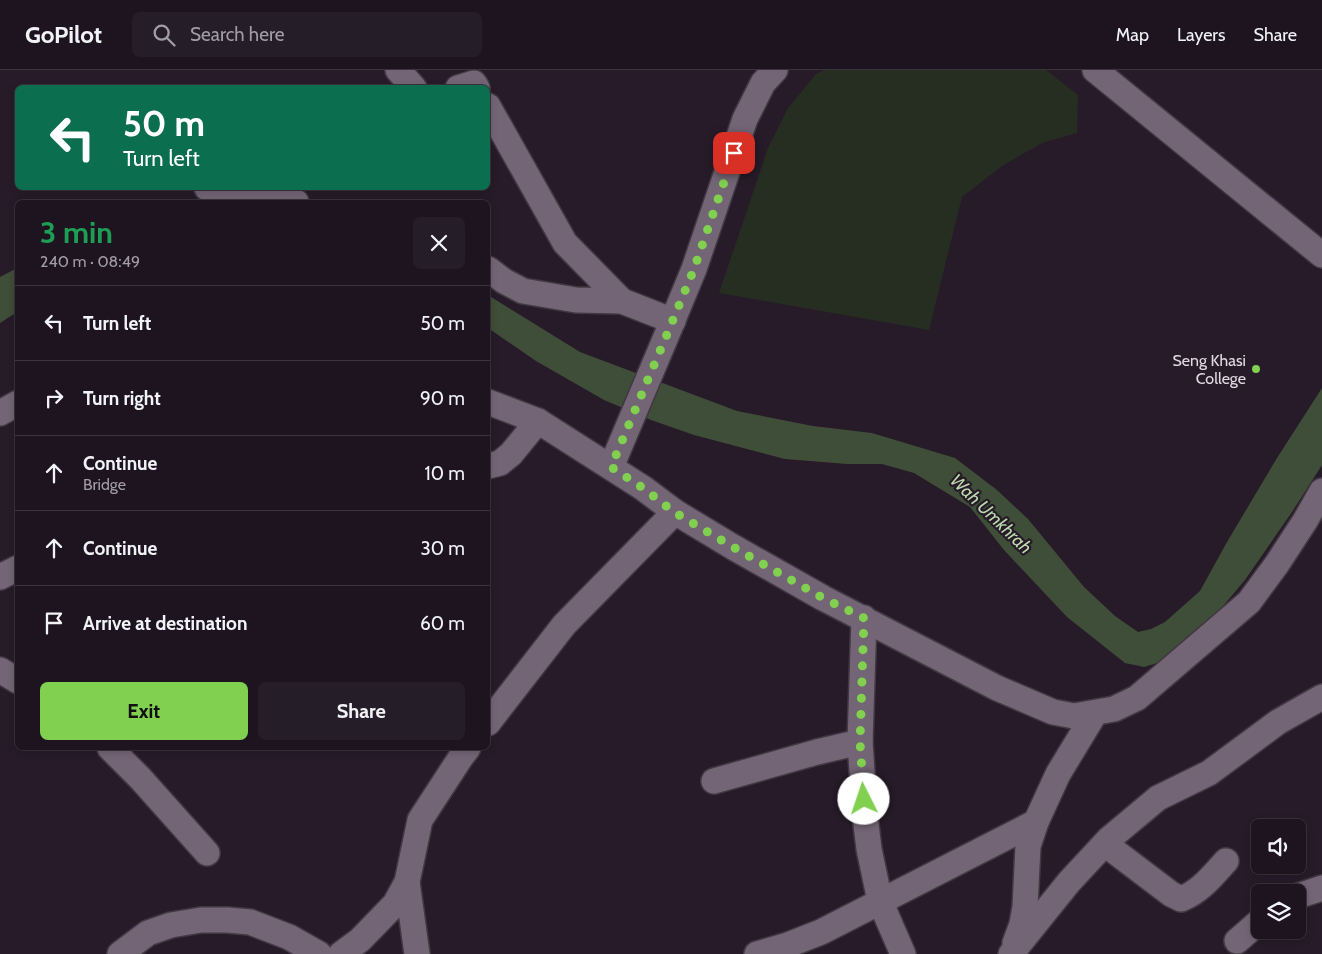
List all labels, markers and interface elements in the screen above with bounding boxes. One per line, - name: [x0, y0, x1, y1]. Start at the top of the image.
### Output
- search box: [132, 12, 482, 57]
- text: GoPilot: [25, 20, 102, 49]
- icon: search: [150, 21, 178, 49]
- text: Search here: [190, 23, 284, 46]
- text: Map: [1116, 24, 1149, 46]
- text: Layers: [1177, 24, 1226, 46]
- text: Share: [1254, 24, 1297, 46]
- text: 50 m: [123, 102, 205, 145]
- icon: left: [40, 105, 105, 170]
- pin: [713, 132, 755, 174]
- icon: arrive: [720, 139, 748, 167]
- text: Turn left: [123, 145, 200, 172]
- text: 3 min: [40, 214, 113, 251]
- button: close: [413, 217, 465, 269]
- text: 240 m · 08:49: [40, 252, 140, 271]
- icon: left: [40, 309, 68, 337]
- text: Turn left: [83, 312, 151, 335]
- text: 50 m: [421, 312, 465, 335]
- place label: Seng Khasi College: [1173, 351, 1246, 388]
- marker: Seng Khasi College: [1250, 363, 1262, 375]
- icon: right: [40, 384, 68, 412]
- text: Turn right: [83, 387, 161, 410]
- text: 90 m: [420, 387, 465, 410]
- text: Continue: [83, 452, 157, 475]
- icon: ahead: [40, 459, 68, 487]
- text: 10 m: [425, 462, 465, 485]
- water label: Wah Umkhrah: [946, 470, 1036, 558]
- text: Bridge: [83, 475, 126, 494]
- icon: ahead: [40, 534, 68, 562]
- text: Continue: [83, 537, 157, 560]
- text: 30 m: [421, 537, 465, 560]
- icon: arrive: [40, 609, 68, 637]
- text: Arrive at destination: [83, 612, 247, 635]
- text: 60 m: [420, 612, 465, 635]
- button: Exit: [40, 682, 248, 740]
- button: Share: [258, 682, 465, 740]
- position arrow: [837, 772, 889, 824]
- map controls: [1251, 819, 1306, 939]
- button: sound: [1251, 819, 1306, 874]
- button: layers: [1251, 884, 1306, 939]

